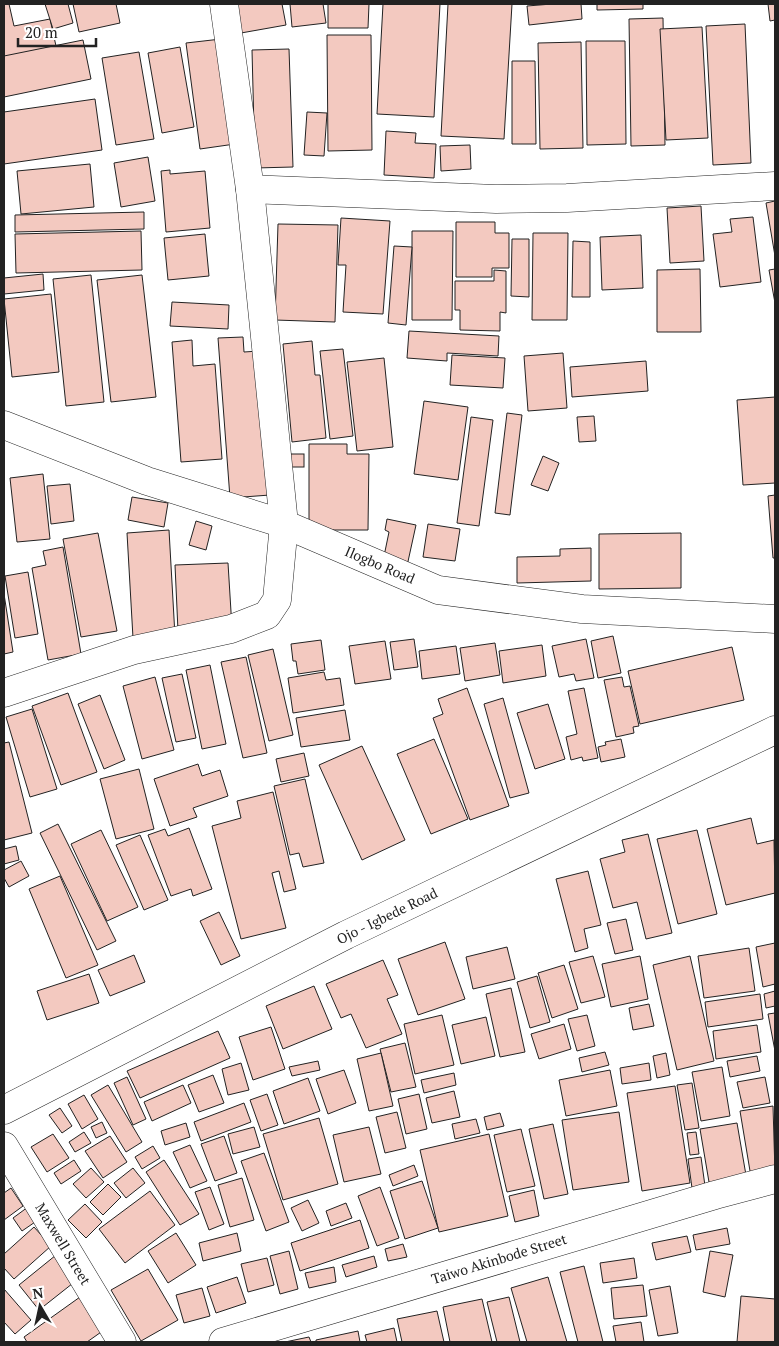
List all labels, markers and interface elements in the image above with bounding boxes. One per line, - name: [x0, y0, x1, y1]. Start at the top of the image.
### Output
- scale bar: [18, 15, 95, 47]
- text: 20 m: [25, 22, 58, 42]
- street label: Ilogbo Road: [342, 541, 418, 588]
- street label: Ojo - Igbede Road: [333, 883, 441, 948]
- street label: Maxwell Street: [31, 1199, 96, 1289]
- street label: Taiwo Akinbode Street: [429, 1229, 570, 1288]
- north arrow: [15, 1281, 65, 1331]
- text: N: [31, 1282, 45, 1303]

